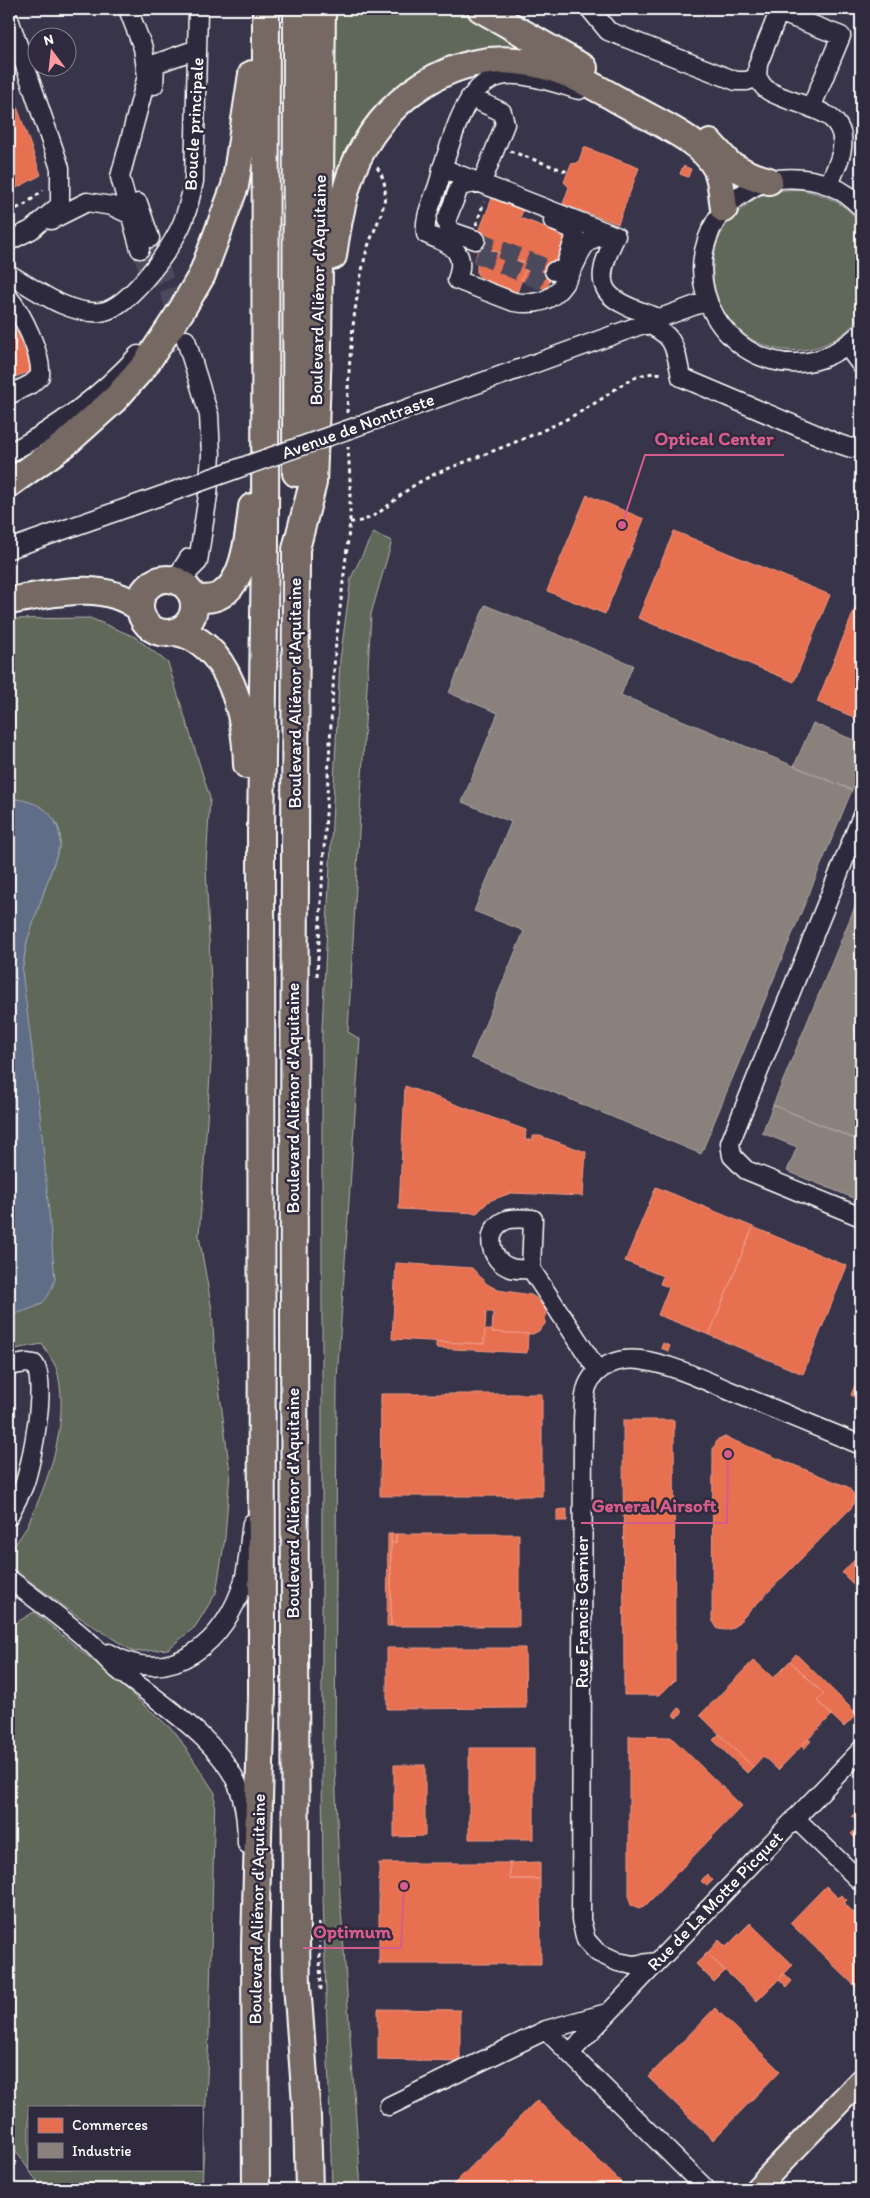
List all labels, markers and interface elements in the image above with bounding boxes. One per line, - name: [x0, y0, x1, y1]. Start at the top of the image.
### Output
- north arrow: [28, 28, 78, 78]
- text: N: [42, 30, 56, 49]
- street label: Boucle principale: [180, 57, 208, 191]
- street label: Boulevard Aliénor d'Aquitaine: [305, 174, 331, 406]
- street label: Avenue de Nontraste: [279, 388, 437, 464]
- callout: Optical Center: [645, 421, 784, 455]
- text: Optical Center: [655, 427, 774, 450]
- street label: Boulevard Aliénor d'Aquitaine: [284, 578, 306, 808]
- street label: Boulevard Aliénor d'Aquitaine: [282, 983, 304, 1213]
- street label: Boulevard Aliénor d'Aquitaine: [282, 1388, 304, 1618]
- callout: General Airsoft: [581, 1489, 727, 1523]
- text: General Airsoft: [591, 1494, 717, 1517]
- street label: Rue Francis Garnier: [571, 1535, 593, 1688]
- street label: Boulevard Aliénor d'Aquitaine: [244, 1793, 270, 2025]
- street label: Rue de La Motte Picquet: [643, 1826, 788, 1975]
- callout: Optimum: [303, 1914, 401, 1948]
- text: Optimum: [313, 1920, 391, 1943]
- legend: [28, 2106, 202, 2170]
- text: Commerces: [72, 2116, 148, 2134]
- text: Industrie: [72, 2142, 132, 2160]

